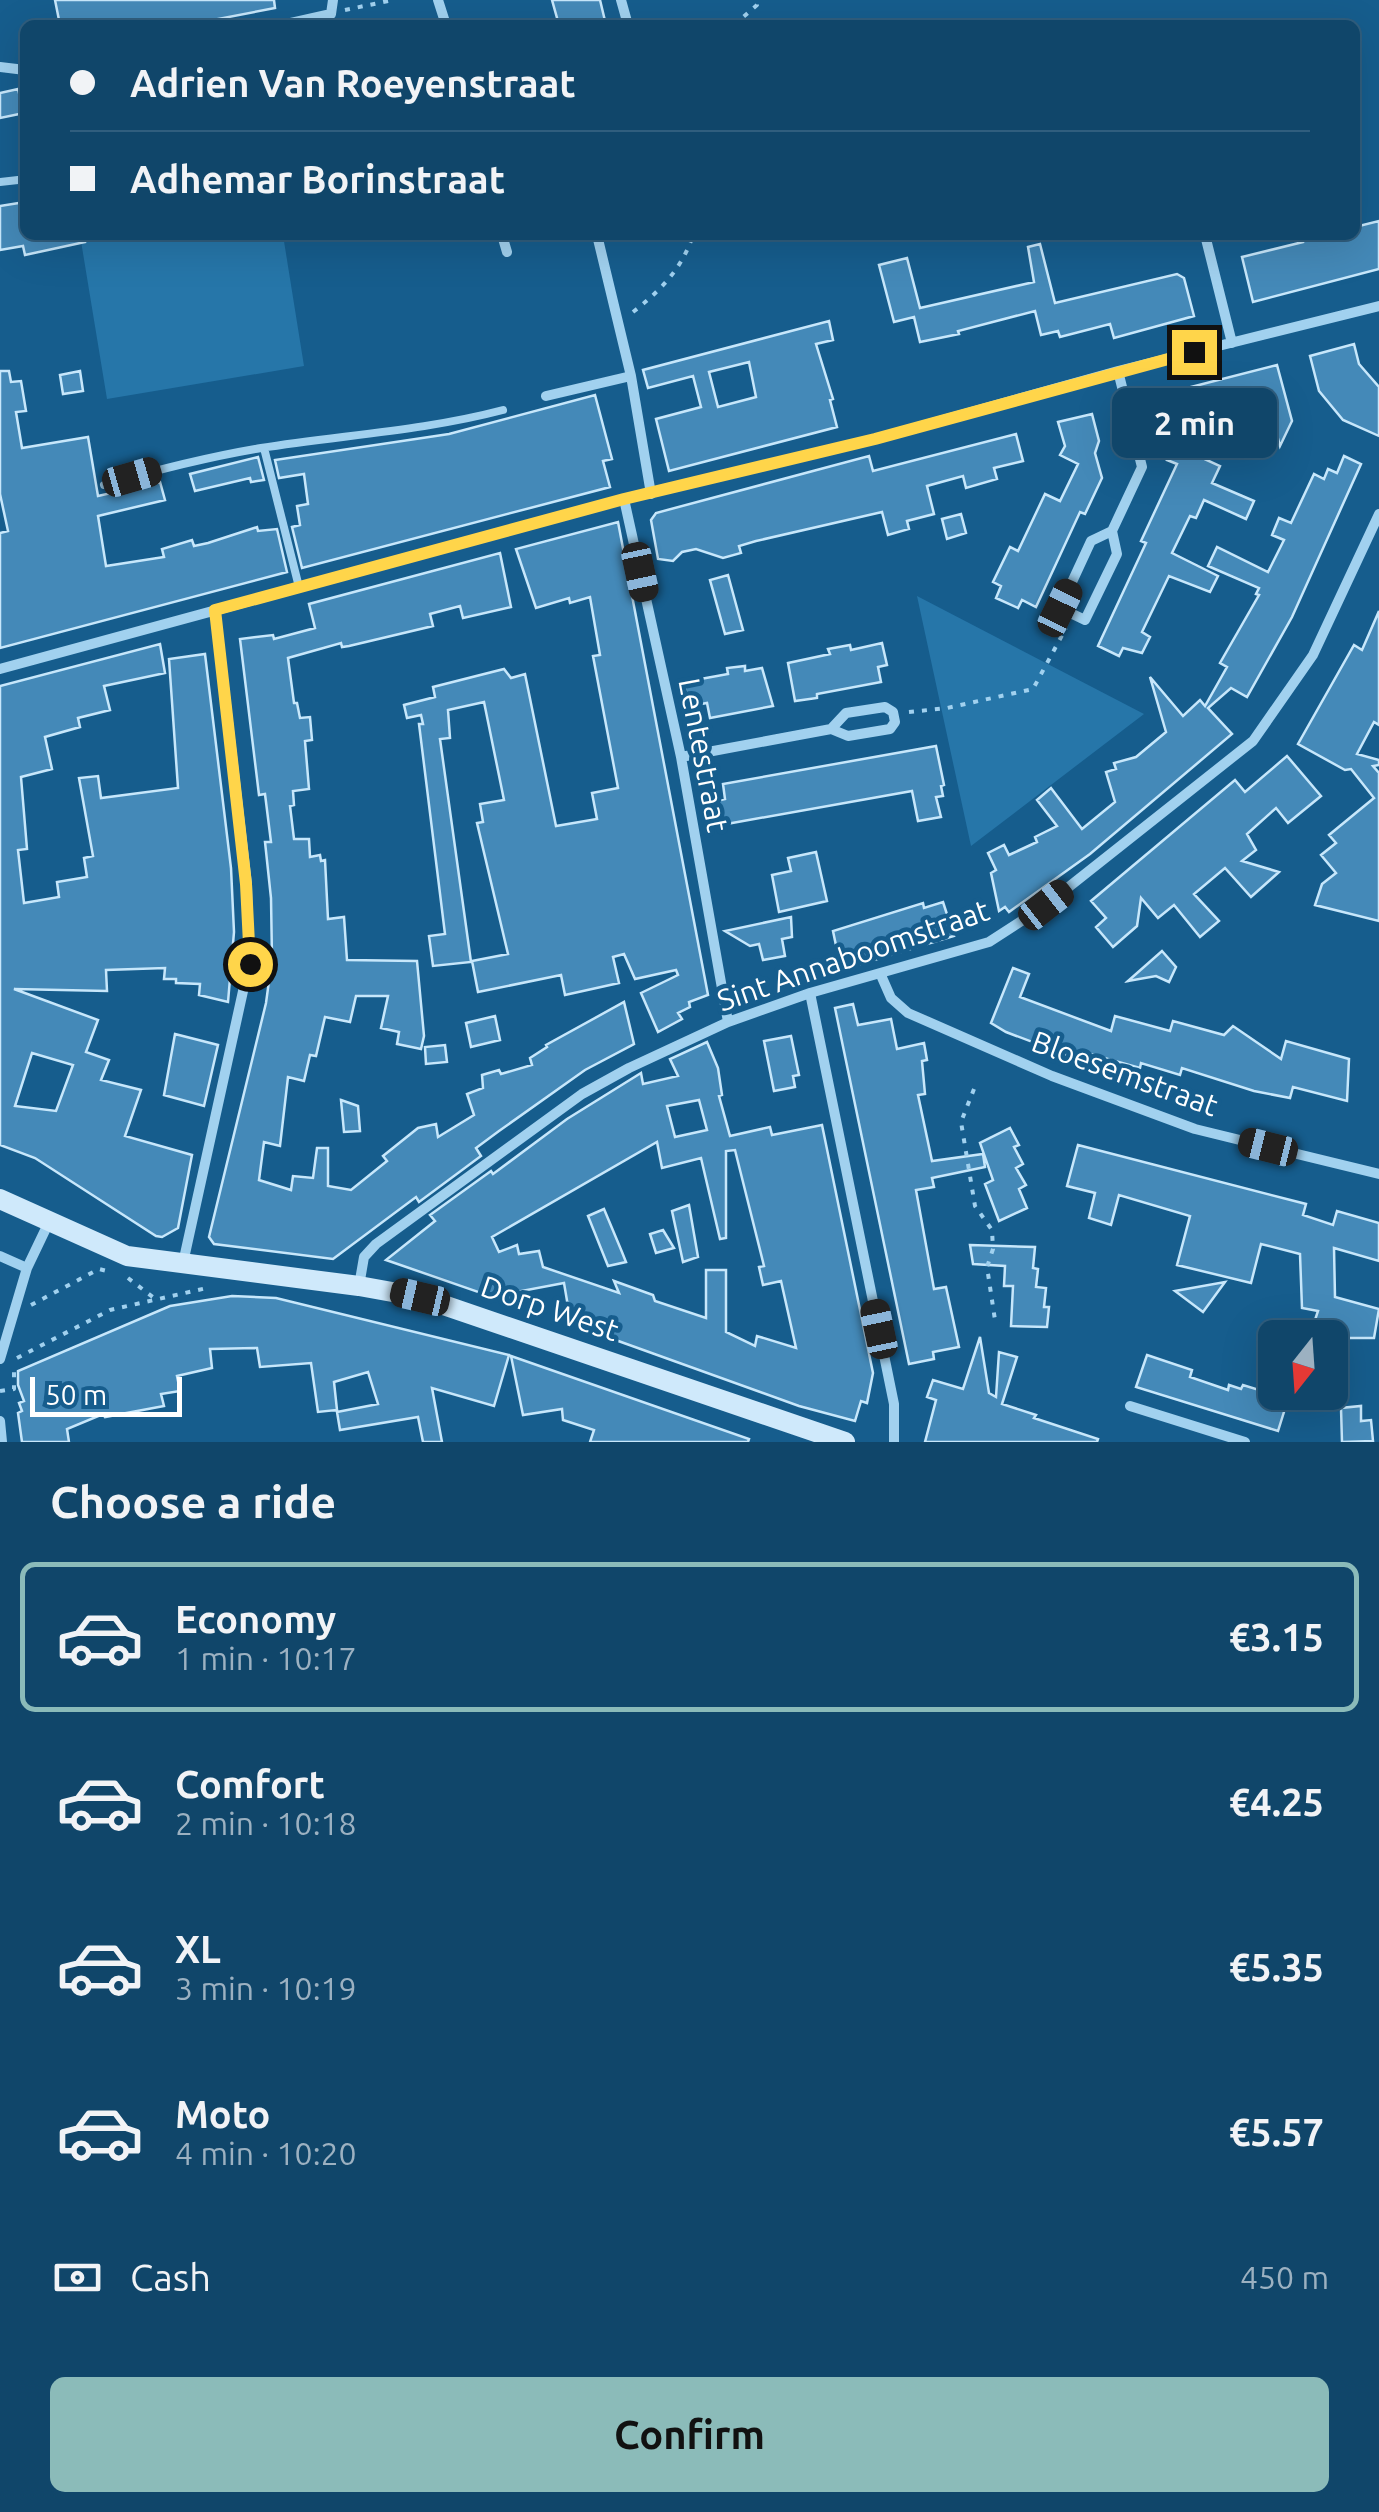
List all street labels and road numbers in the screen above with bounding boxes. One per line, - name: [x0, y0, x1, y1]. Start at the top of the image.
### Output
- street label: Lentestraat: [672, 675, 736, 835]
- street label: Sint Annaboomstraat: [713, 892, 994, 1018]
- street label: Bloesemstraat: [1027, 1024, 1223, 1122]
- street label: Dorp West: [477, 1269, 623, 1347]

